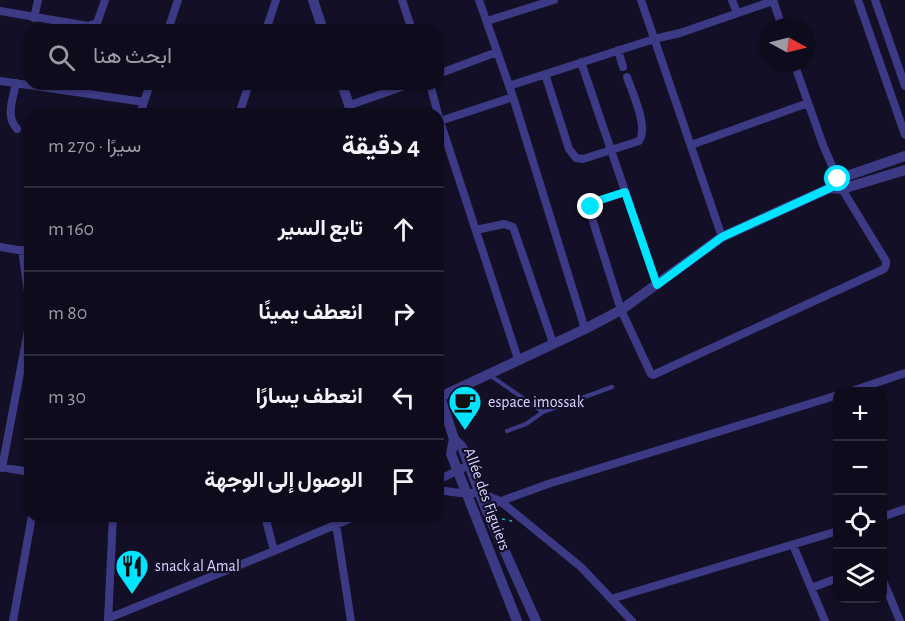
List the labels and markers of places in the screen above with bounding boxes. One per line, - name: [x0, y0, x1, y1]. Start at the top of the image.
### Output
- cafe icon: espace imossak: [447, 384, 483, 431]
- place label: espace imossak: [488, 394, 585, 410]
- restaurant icon: snack al Amal: [114, 548, 150, 595]
- place label: snack al Amal: [155, 558, 240, 574]

